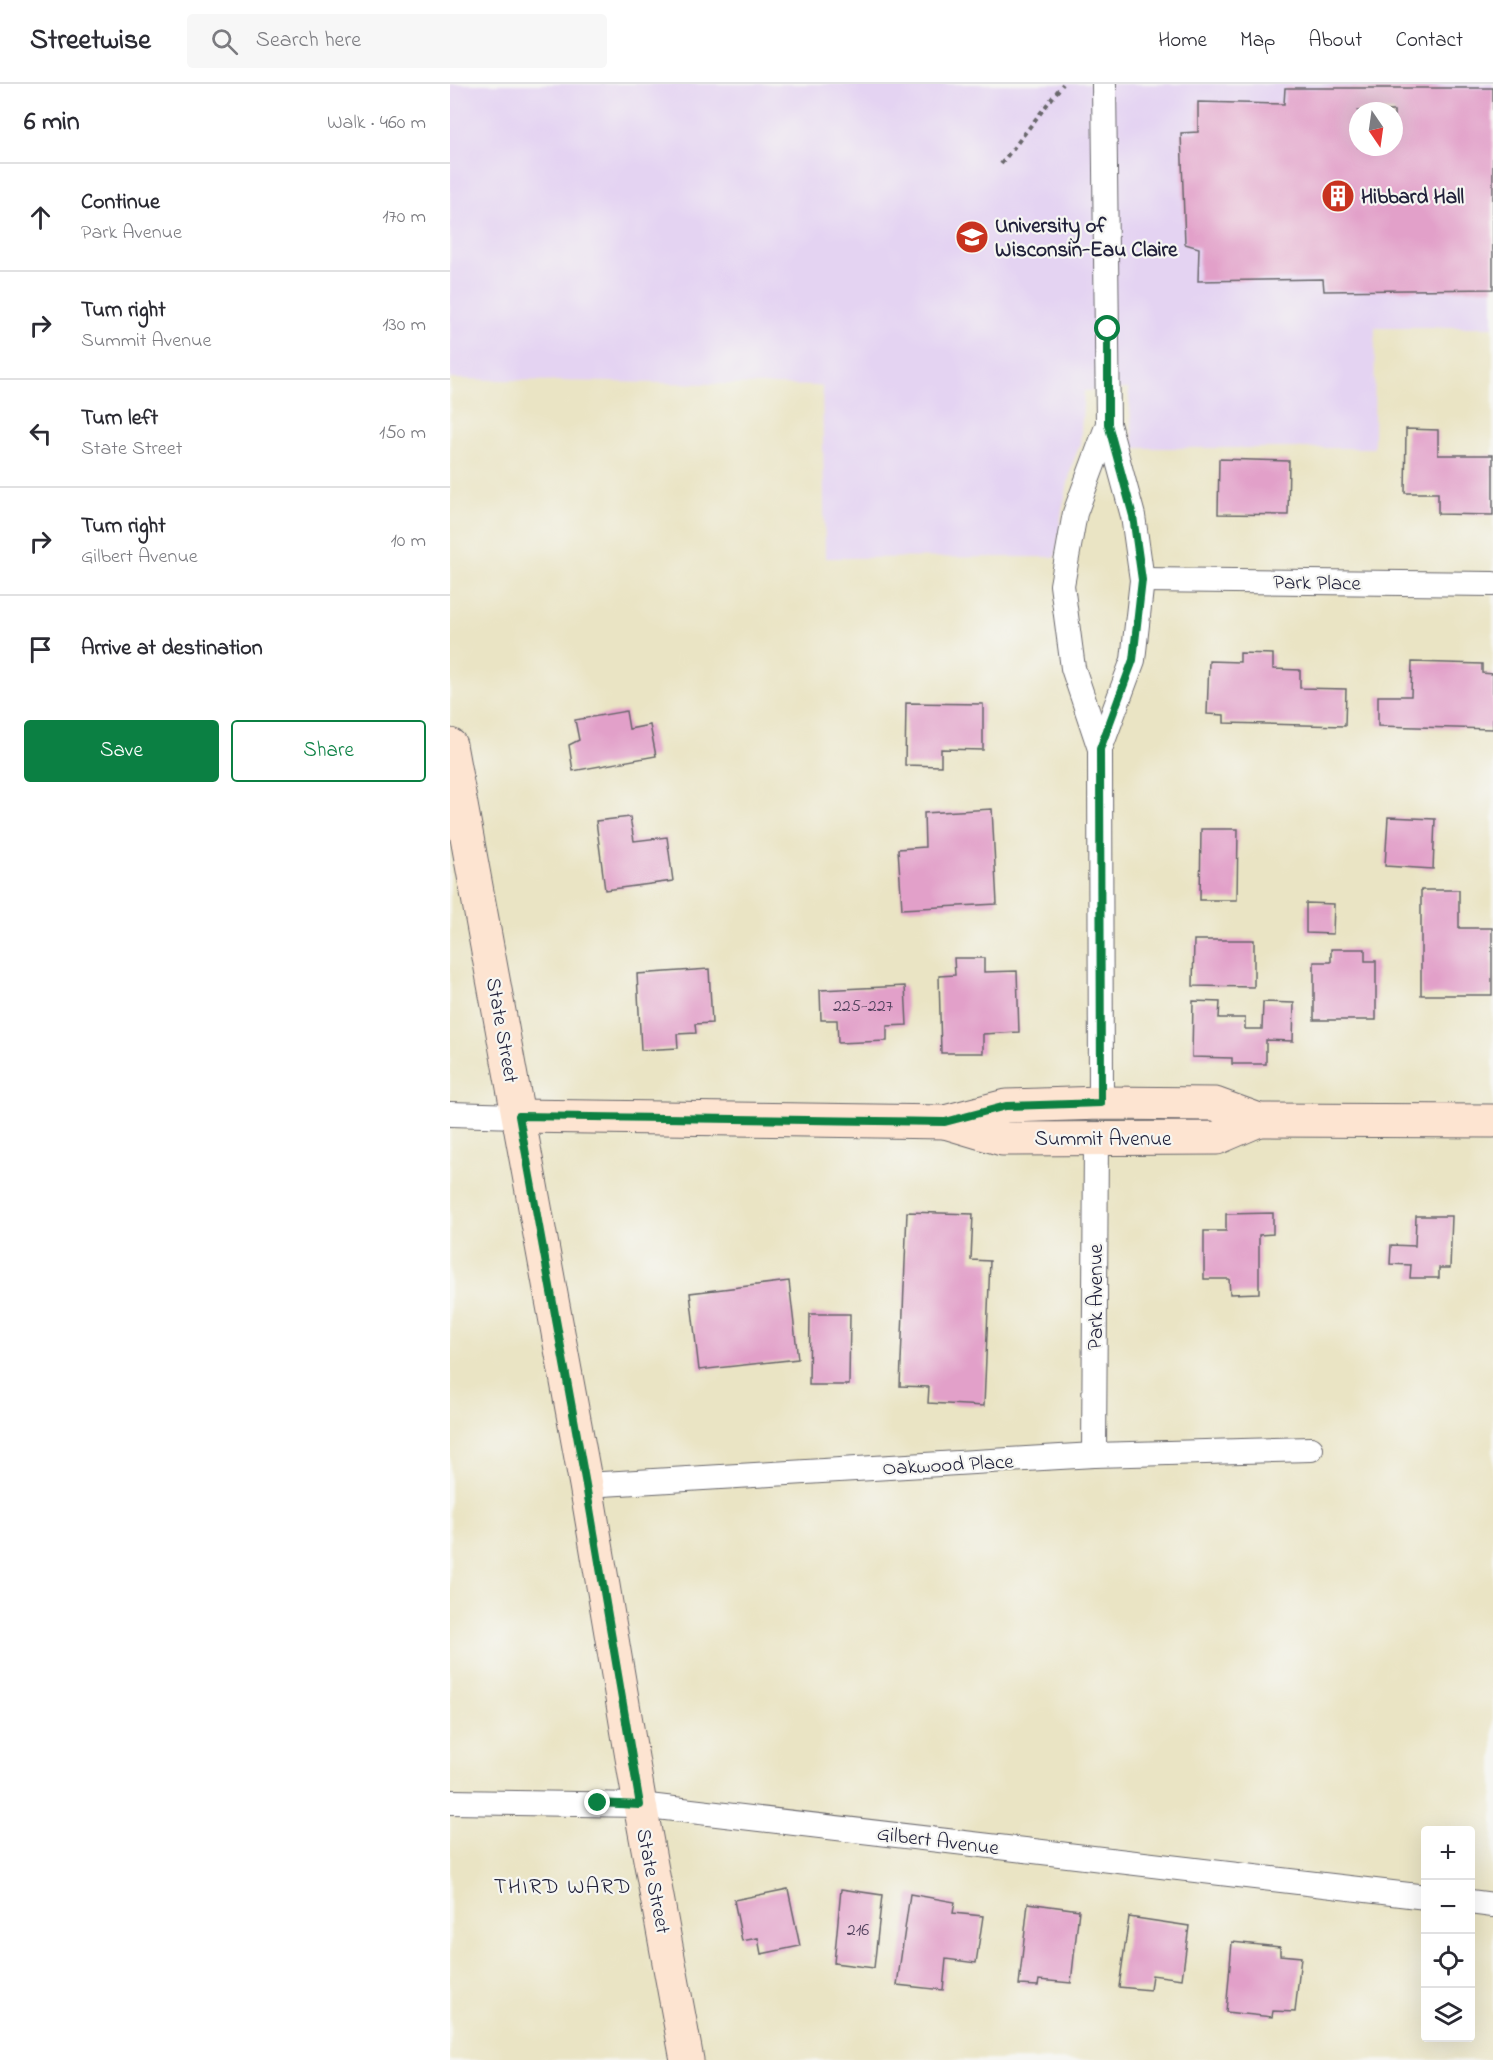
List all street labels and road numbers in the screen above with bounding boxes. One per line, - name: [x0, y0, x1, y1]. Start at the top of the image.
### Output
- street label: Park Place: [1273, 568, 1362, 600]
- street label: State Street: [477, 975, 525, 1085]
- street label: Summit Avenue: [1035, 1125, 1172, 1155]
- street label: Park Avenue: [1082, 1243, 1112, 1350]
- street label: Oakwood Place: [882, 1448, 1015, 1484]
- street label: Gilbert Avenue: [875, 1820, 1001, 1864]
- street label: State Street: [627, 1826, 677, 1937]

